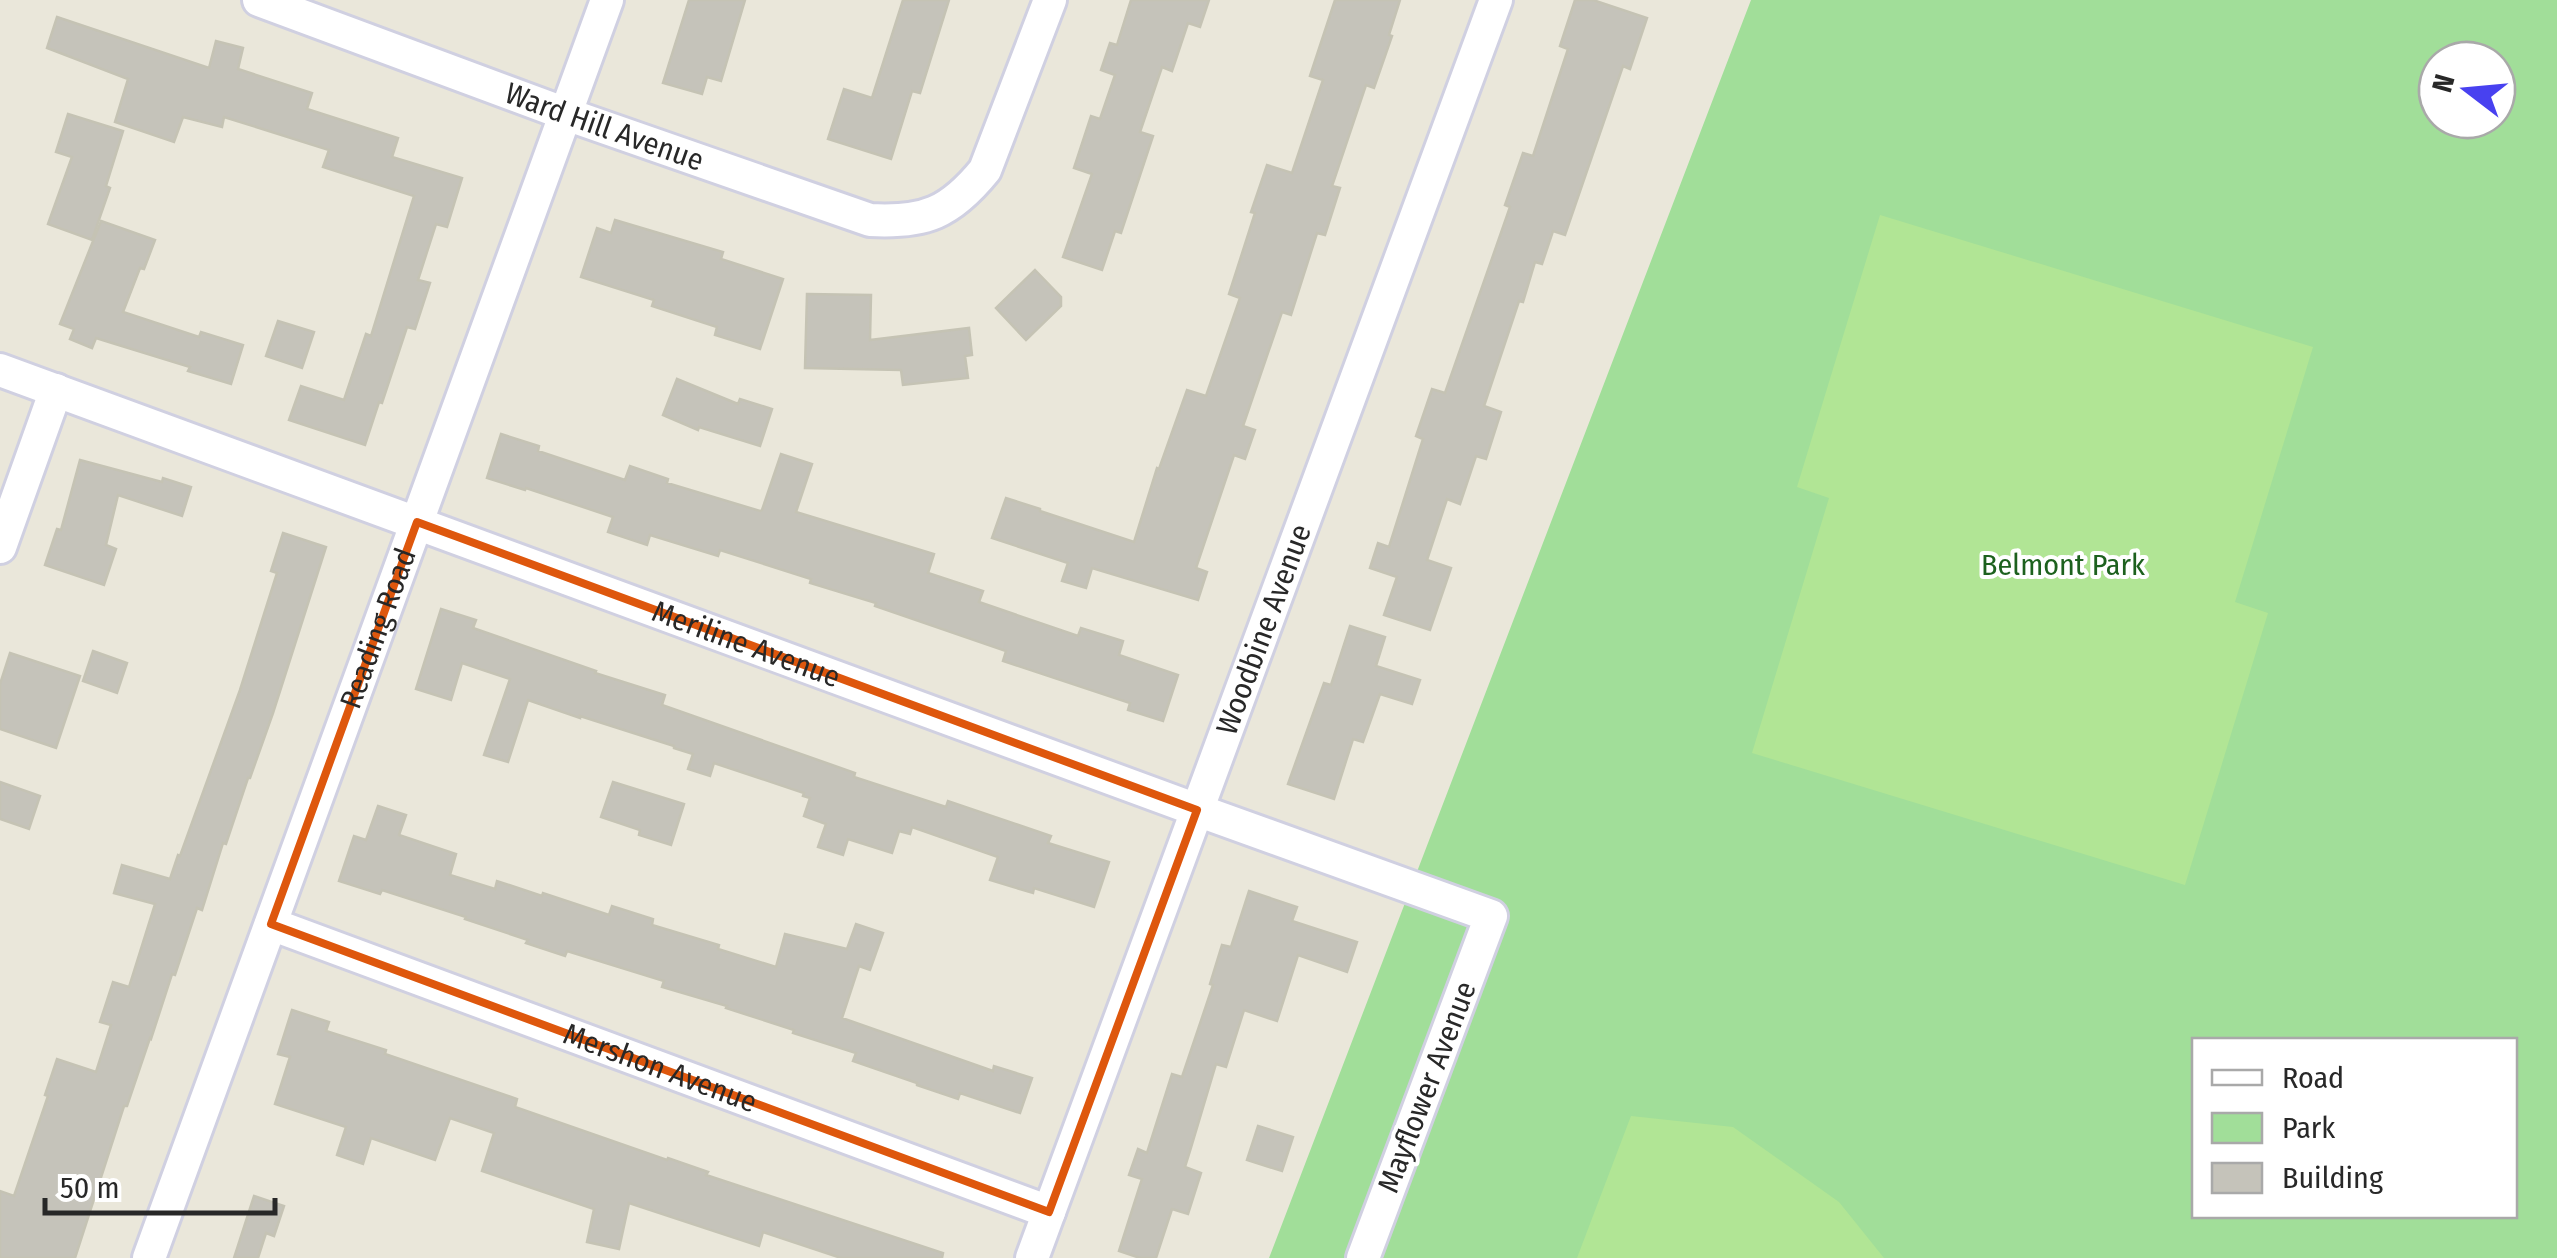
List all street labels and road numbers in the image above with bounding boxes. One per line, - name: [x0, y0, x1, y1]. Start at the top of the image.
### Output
- street label: Ward Hill Avenue: [500, 75, 708, 179]
- street label: Woodbine Avenue: [1209, 519, 1319, 739]
- street label: Reading Road: [333, 543, 424, 714]
- street label: Meriline Avenue: [647, 593, 845, 695]
- street label: Mayflower Avenue: [1370, 976, 1484, 1198]
- street label: Mershon Avenue: [558, 1016, 762, 1120]

